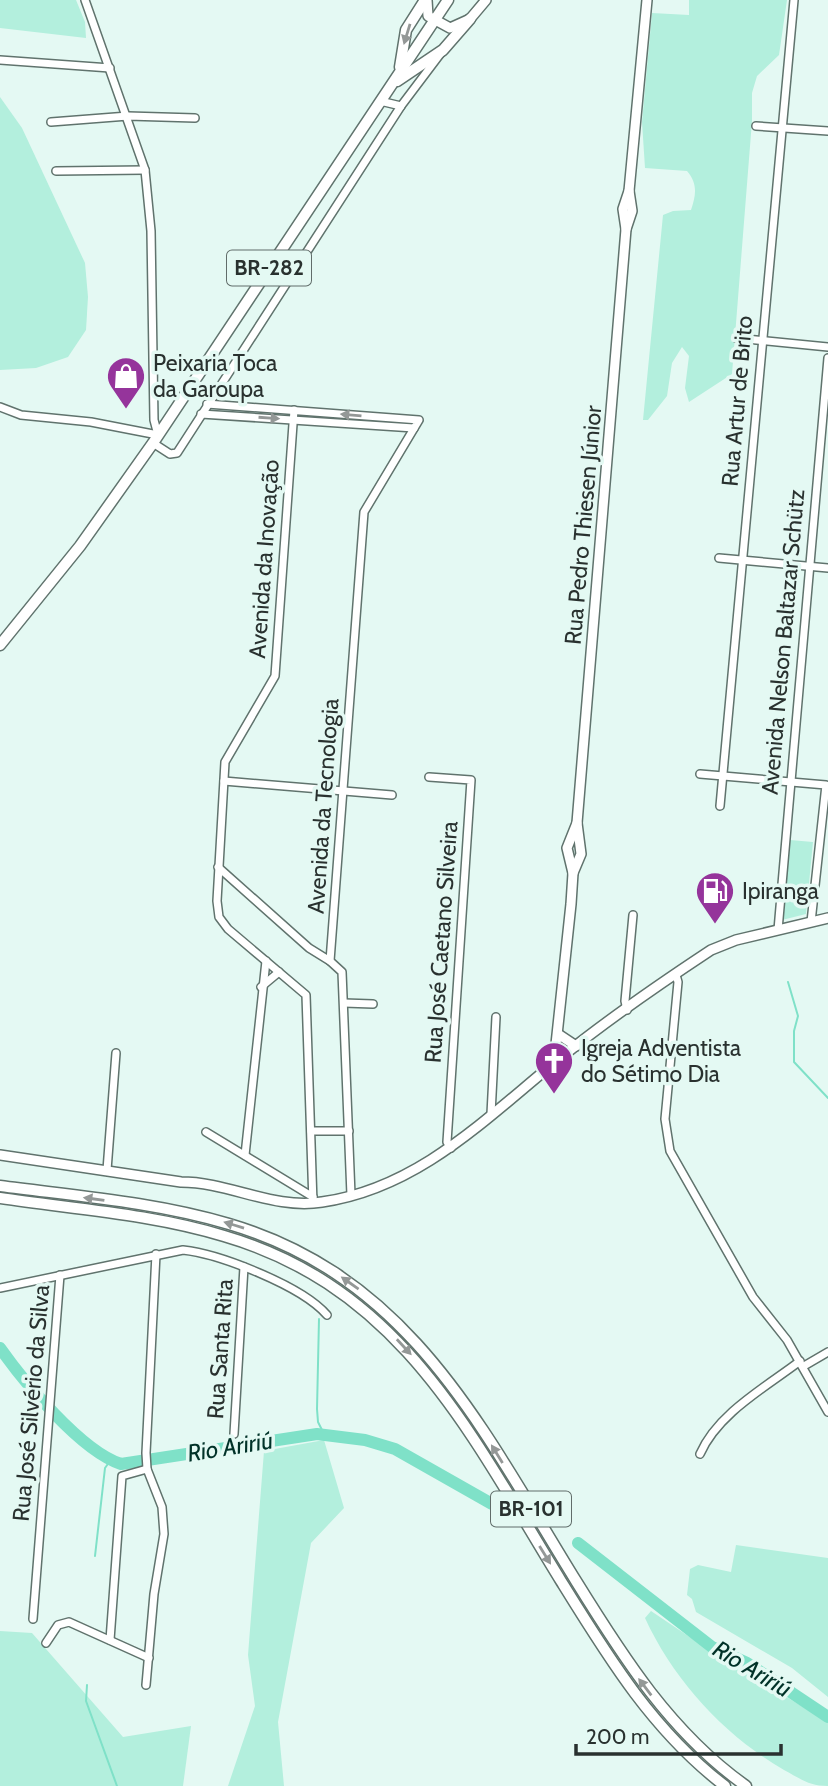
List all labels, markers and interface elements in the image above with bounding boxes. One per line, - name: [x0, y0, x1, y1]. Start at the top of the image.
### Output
- one-way arrow: [401, 24, 411, 45]
- road number: BR-282: [227, 250, 311, 286]
- street label: Rua Artur de Brito: [716, 314, 758, 488]
- place label: Peixaria Toca da Garoupa: [153, 349, 277, 403]
- shop icon: Peixaria Toca da Garoupa: [105, 355, 147, 410]
- street label: Rua Pedro Thiesen Júnior: [559, 404, 607, 646]
- one-way arrow: [340, 409, 362, 420]
- one-way arrow: [258, 413, 280, 424]
- street label: Avenida da Inovação: [243, 459, 285, 659]
- street label: Avenida Nelson Baltazar Schütz: [756, 488, 810, 796]
- street label: Avenida da Tecnologia: [302, 697, 344, 915]
- street label: Rua José Caetano Silveira: [419, 820, 463, 1064]
- fuel station icon: Ipiranga: [694, 870, 736, 925]
- place label: Ipiranga: [742, 877, 819, 905]
- place label: Igreja Adventista do Sétimo Dia: [581, 1034, 741, 1088]
- church icon: Igreja Adventista do Sétimo Dia: [533, 1040, 575, 1095]
- one-way arrow: [83, 1193, 105, 1204]
- one-way arrow: [223, 1220, 244, 1230]
- one-way arrow: [341, 1276, 359, 1290]
- street label: Rua Santa Rita: [201, 1278, 239, 1420]
- street label: Rua José Silvério da Silva: [7, 1284, 55, 1522]
- one-way arrow: [396, 1338, 412, 1355]
- water label: Rio Aririú: [185, 1425, 275, 1468]
- one-way arrow: [491, 1444, 503, 1463]
- road number: BR-101: [491, 1492, 571, 1526]
- one-way arrow: [538, 1546, 551, 1565]
- water label: Rio Aririú: [708, 1634, 797, 1703]
- one-way arrow: [639, 1678, 653, 1696]
- scale bar: [576, 1712, 781, 1756]
- text: 200 m: [586, 1724, 649, 1749]

